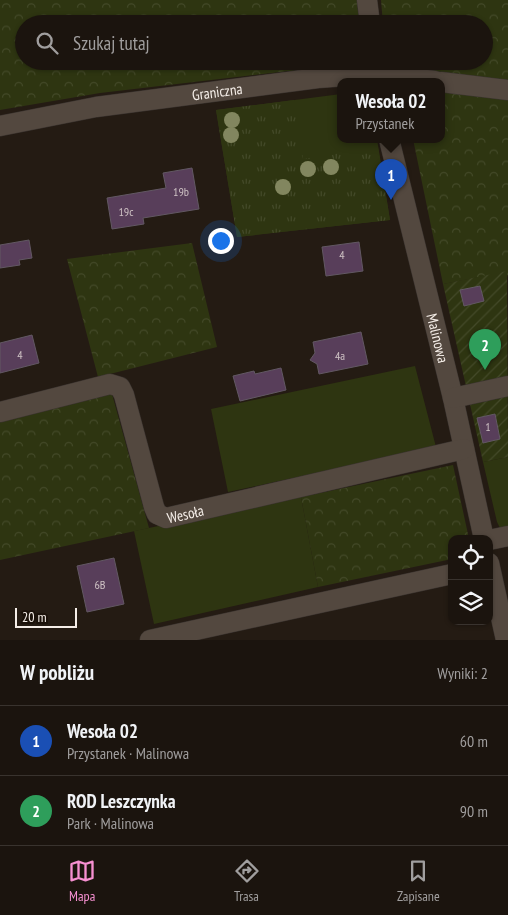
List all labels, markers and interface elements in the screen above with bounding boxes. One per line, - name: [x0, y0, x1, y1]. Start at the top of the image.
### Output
- search box: [15, 15, 493, 70]
- icon: search: [33, 29, 61, 57]
- text: Szukaj tutaj: [73, 31, 150, 55]
- street label: Graniczna: [191, 78, 243, 104]
- popup: [337, 78, 445, 143]
- text: Wesoła 02: [356, 89, 426, 113]
- text: Przystanek: [356, 113, 414, 133]
- pin: 1: [375, 159, 407, 200]
- house number: 19b: [173, 184, 189, 199]
- house number: 19c: [118, 204, 134, 219]
- your location: [208, 228, 234, 254]
- house number: 4: [339, 247, 345, 262]
- street label: Malinowa: [423, 311, 453, 365]
- pin: 2: [469, 329, 501, 370]
- house number: 4: [17, 347, 23, 362]
- house number: 4a: [335, 348, 345, 363]
- house number: 1: [485, 419, 491, 434]
- street label: Wesoła: [165, 500, 205, 527]
- map controls: [448, 535, 493, 625]
- button: locate: [448, 535, 493, 580]
- house number: 6B: [94, 577, 106, 592]
- button: layers: [448, 580, 493, 625]
- scale bar: [15, 605, 78, 628]
- text: 20 m: [22, 608, 47, 626]
- text: W pobliżu: [20, 659, 94, 686]
- text: Wyniki: 2: [437, 663, 488, 683]
- text: Wesoła 02: [67, 719, 138, 743]
- text: 1: [32, 731, 40, 751]
- text: 60 m: [460, 731, 488, 751]
- text: Przystanek · Malinowa: [67, 743, 189, 763]
- text: ROD Leszczynka: [67, 789, 176, 813]
- text: 2: [32, 801, 40, 821]
- text: 90 m: [460, 801, 488, 821]
- text: Park · Malinowa: [67, 813, 154, 833]
- tab: Mapa: [68, 857, 96, 905]
- tab: Trasa: [233, 857, 261, 905]
- tab: Zapisane: [397, 857, 440, 905]

